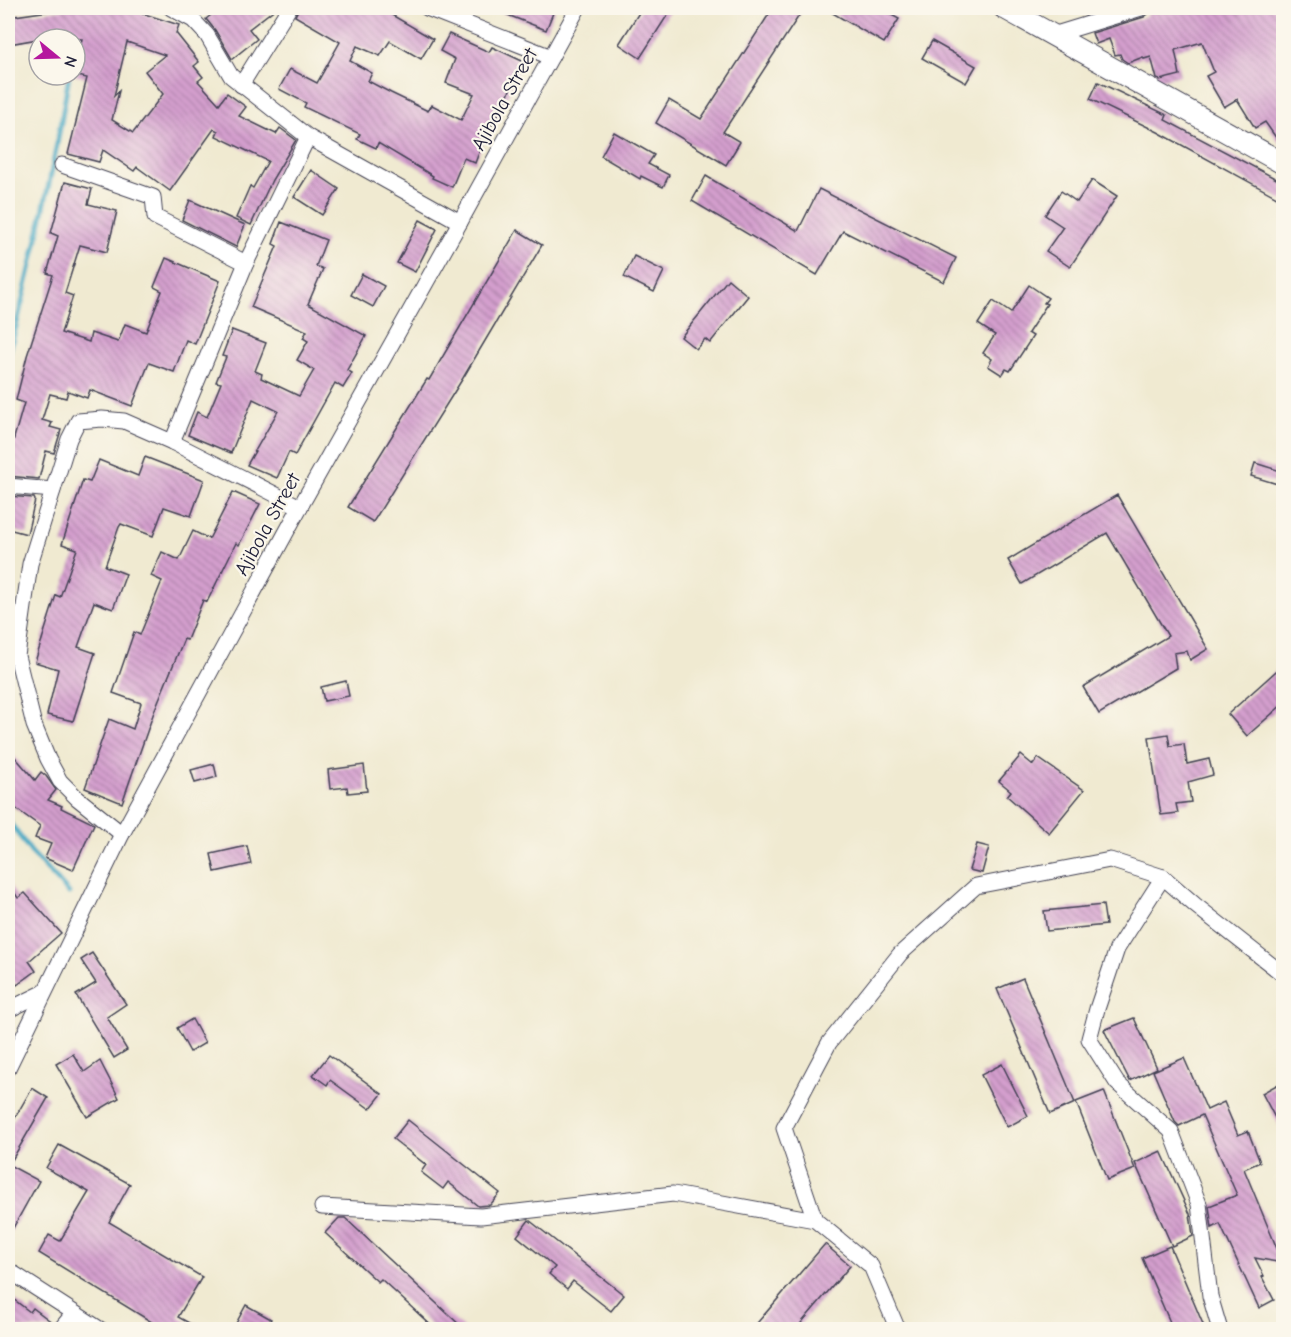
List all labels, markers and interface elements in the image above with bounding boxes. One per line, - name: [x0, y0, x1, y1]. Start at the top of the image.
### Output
- north arrow: [27, 27, 87, 87]
- street label: Ajibola Street: [467, 43, 543, 155]
- text: N: [60, 54, 80, 69]
- street label: Ajibola Street: [230, 468, 306, 580]

